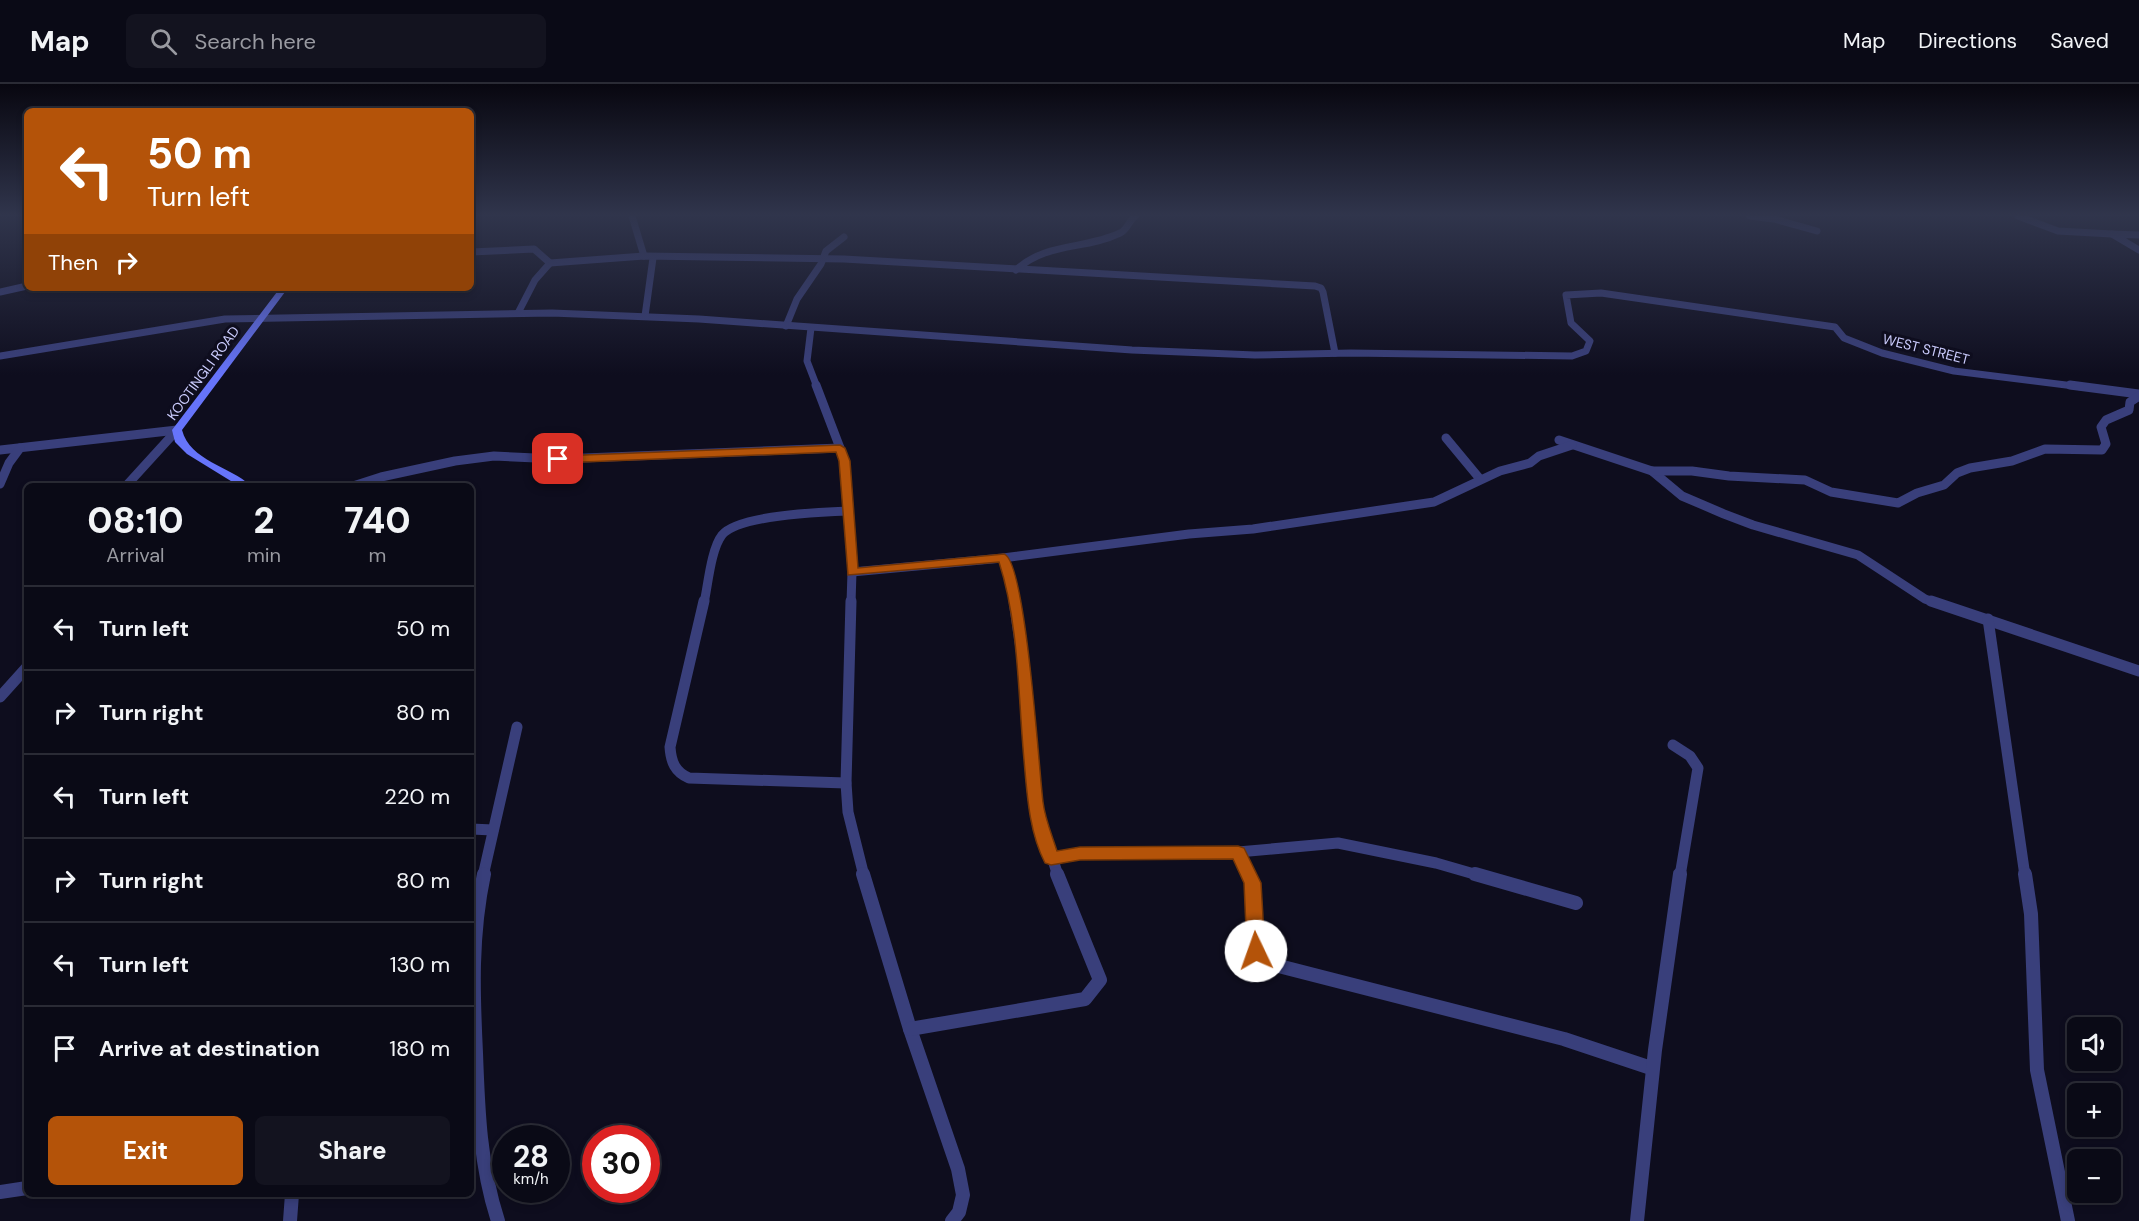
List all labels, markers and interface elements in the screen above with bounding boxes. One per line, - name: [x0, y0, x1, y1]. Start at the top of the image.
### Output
- search box: [126, 14, 546, 68]
- text: Map: [30, 23, 90, 60]
- icon: search: [147, 25, 180, 58]
- text: Search here: [195, 27, 316, 56]
- text: Map: [1843, 27, 1885, 55]
- text: Directions: [1918, 27, 2017, 55]
- text: Saved: [2050, 27, 2109, 55]
- text: 50 m: [147, 126, 252, 181]
- icon: left: [48, 132, 126, 210]
- text: Turn left: [147, 179, 250, 214]
- icon: right: [110, 246, 143, 279]
- text: Then: [48, 248, 98, 277]
- street label: KOOTINGLI ROAD: [163, 322, 243, 424]
- street label: WEST STREET: [1881, 330, 1971, 368]
- pin: [532, 433, 583, 484]
- icon: arrive: [541, 442, 574, 475]
- text: 08:10: [87, 497, 184, 544]
- text: 2: [254, 497, 274, 544]
- text: 740: [344, 497, 411, 544]
- text: Arrival: [106, 542, 165, 568]
- text: min: [247, 542, 281, 568]
- text: m: [369, 542, 386, 568]
- icon: left: [48, 612, 81, 645]
- text: Turn left: [99, 614, 189, 643]
- text: 50 m: [396, 614, 450, 643]
- icon: right: [48, 696, 81, 729]
- text: Turn right: [99, 698, 204, 727]
- text: 80 m: [396, 698, 450, 727]
- icon: left: [48, 780, 81, 813]
- text: Turn left: [99, 782, 189, 811]
- text: 220 m: [384, 782, 450, 811]
- icon: right: [48, 864, 81, 897]
- text: Turn right: [99, 866, 204, 895]
- text: 80 m: [396, 866, 450, 895]
- position arrow: [1224, 919, 1288, 983]
- icon: left: [48, 948, 81, 981]
- text: Turn left: [99, 950, 189, 979]
- text: 130 m: [390, 950, 450, 979]
- map controls: [2067, 1017, 2121, 1203]
- button: sound: [2067, 1017, 2121, 1071]
- icon: arrive: [48, 1032, 81, 1065]
- text: Arrive at destination: [99, 1034, 320, 1063]
- text: 180 m: [389, 1034, 450, 1063]
- button: +: [2067, 1083, 2121, 1137]
- button: Exit: [48, 1116, 243, 1185]
- button: Share: [255, 1116, 450, 1185]
- speed limit sign: 30: [582, 1125, 660, 1203]
- text: 28: [513, 1137, 549, 1176]
- button: −: [2067, 1149, 2121, 1203]
- text: km/h: [513, 1169, 549, 1189]

